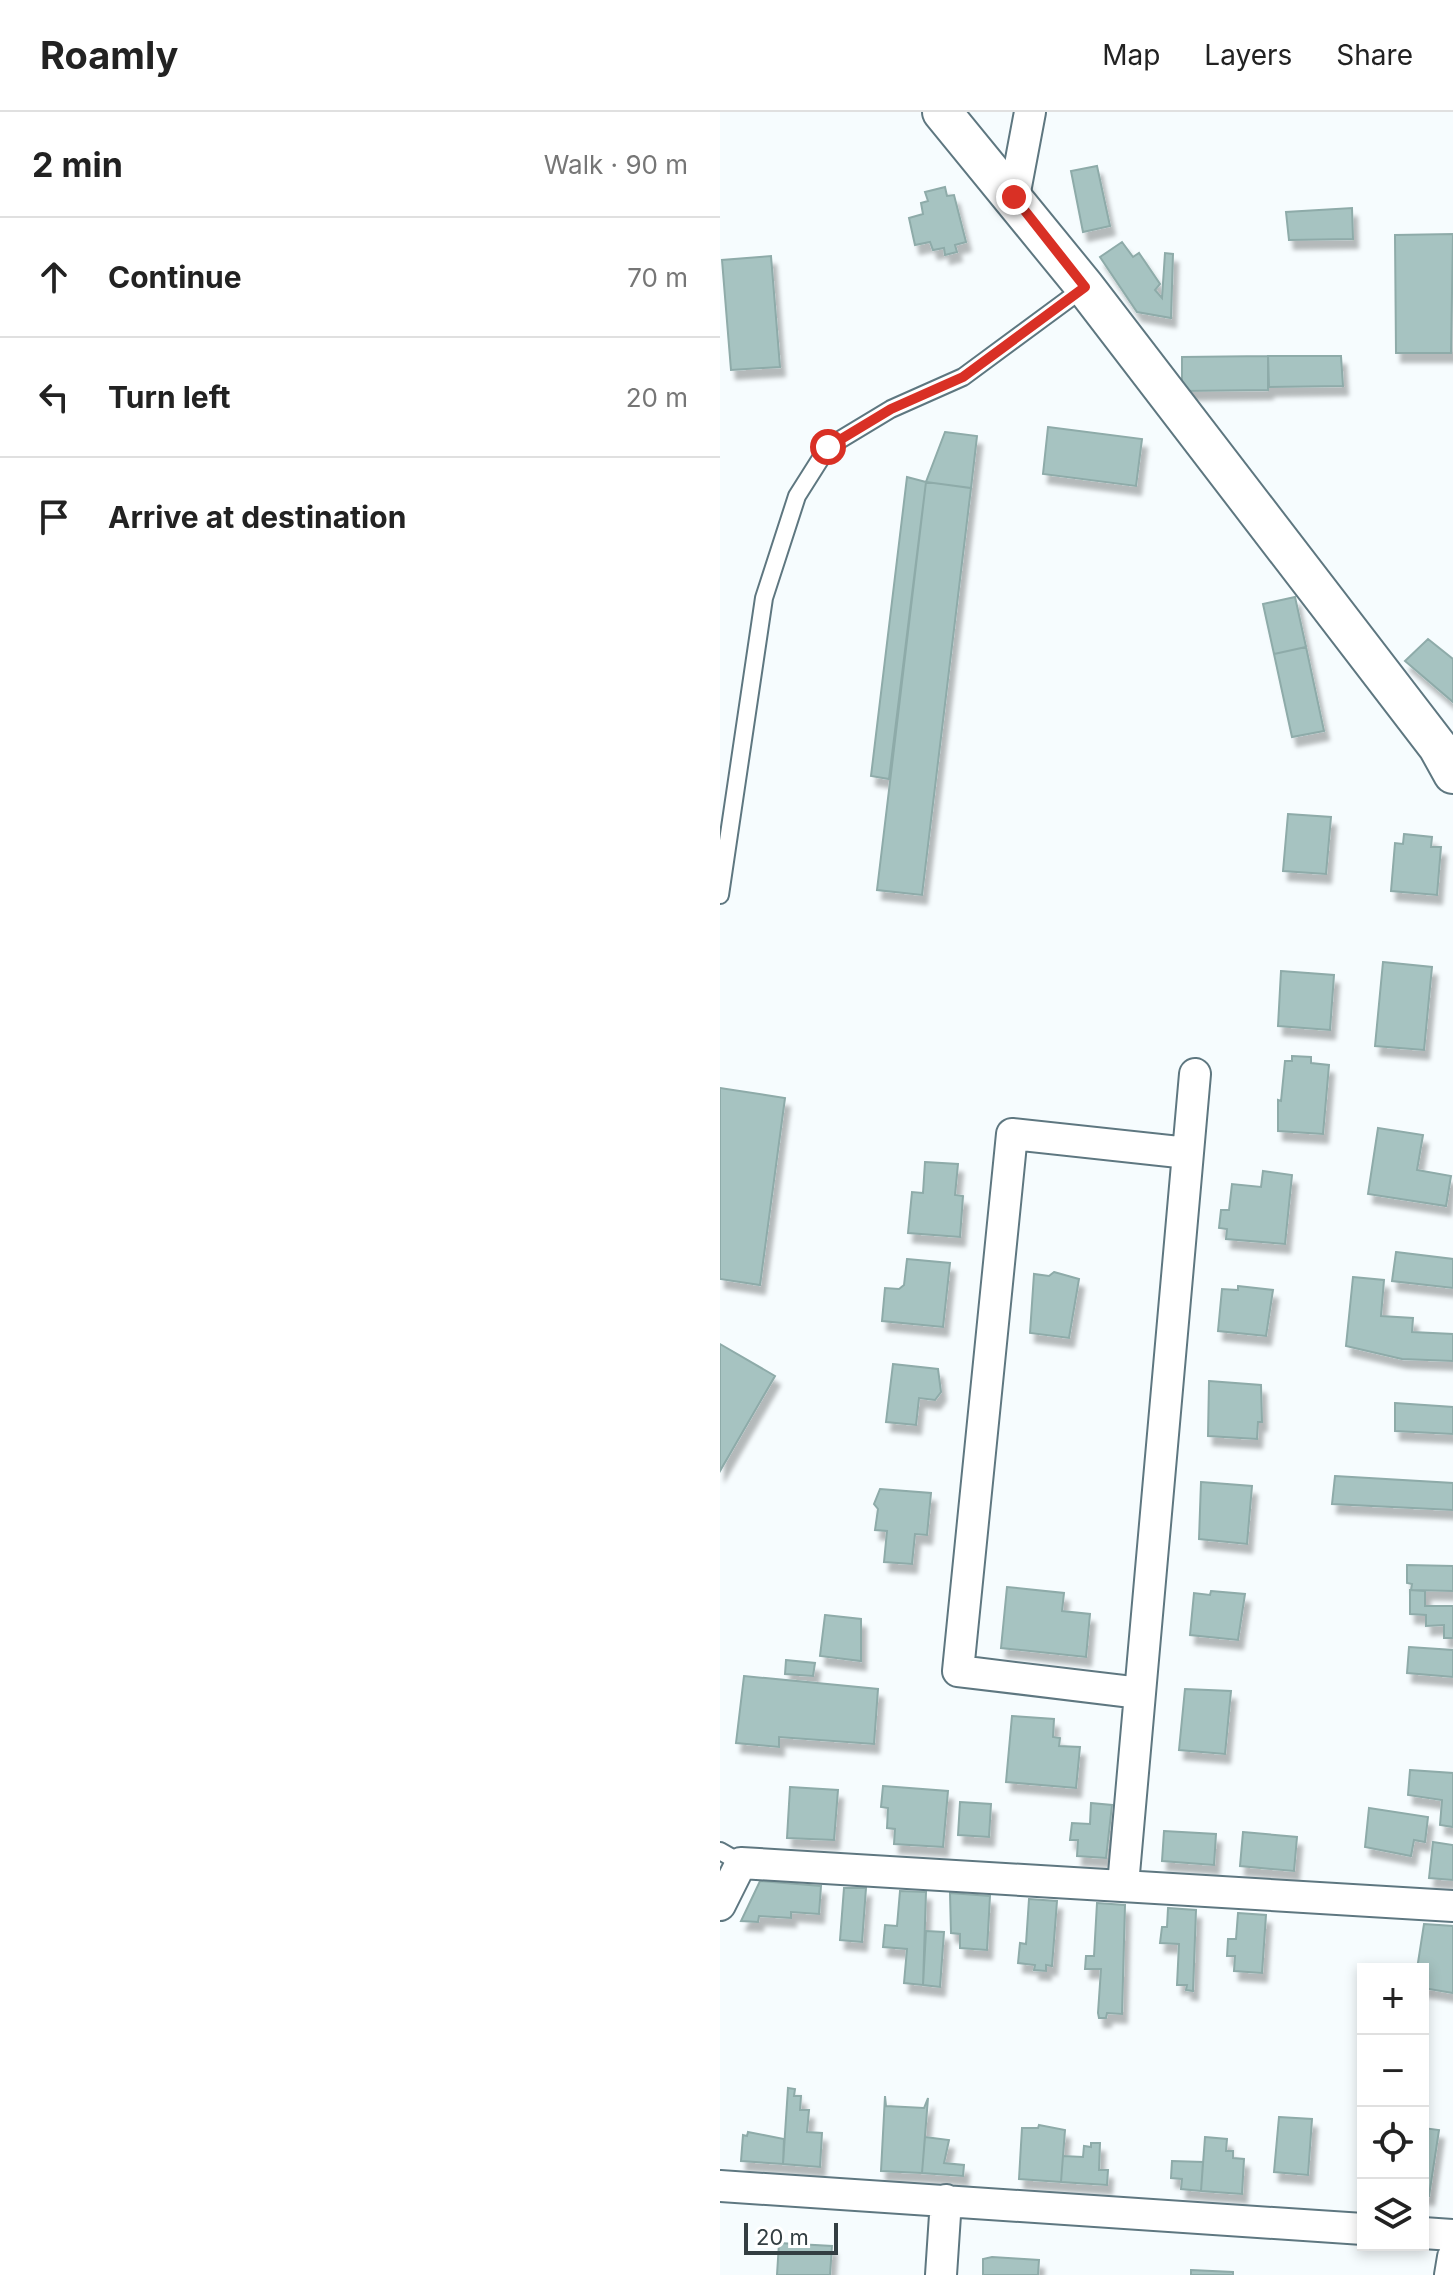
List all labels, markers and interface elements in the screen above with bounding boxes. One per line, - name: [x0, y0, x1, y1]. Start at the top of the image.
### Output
- text: Roamly: [40, 32, 178, 78]
- text: Map: [1102, 38, 1160, 72]
- text: Layers: [1204, 38, 1292, 72]
- text: Share: [1336, 38, 1413, 72]
- text: 2 min: [32, 144, 123, 185]
- text: Walk · 90 m: [544, 149, 688, 180]
- route end: [996, 179, 1032, 215]
- icon: ahead: [32, 255, 76, 299]
- text: Continue: [108, 259, 242, 295]
- text: 70 m: [627, 262, 688, 293]
- icon: left: [32, 375, 76, 419]
- text: Turn left: [108, 379, 230, 415]
- text: 20 m: [626, 382, 688, 413]
- route start: [810, 429, 846, 465]
- icon: arrive: [32, 495, 76, 539]
- text: Arrive at destination: [108, 499, 406, 535]
- map controls: [1357, 1963, 1429, 2251]
- button: +: [1357, 1963, 1429, 2035]
- button: −: [1357, 2035, 1429, 2107]
- button: locate: [1357, 2107, 1429, 2179]
- button: layers: [1357, 2179, 1429, 2251]
- scale bar: [744, 2219, 838, 2255]
- text: 20 m: [756, 2224, 809, 2250]

